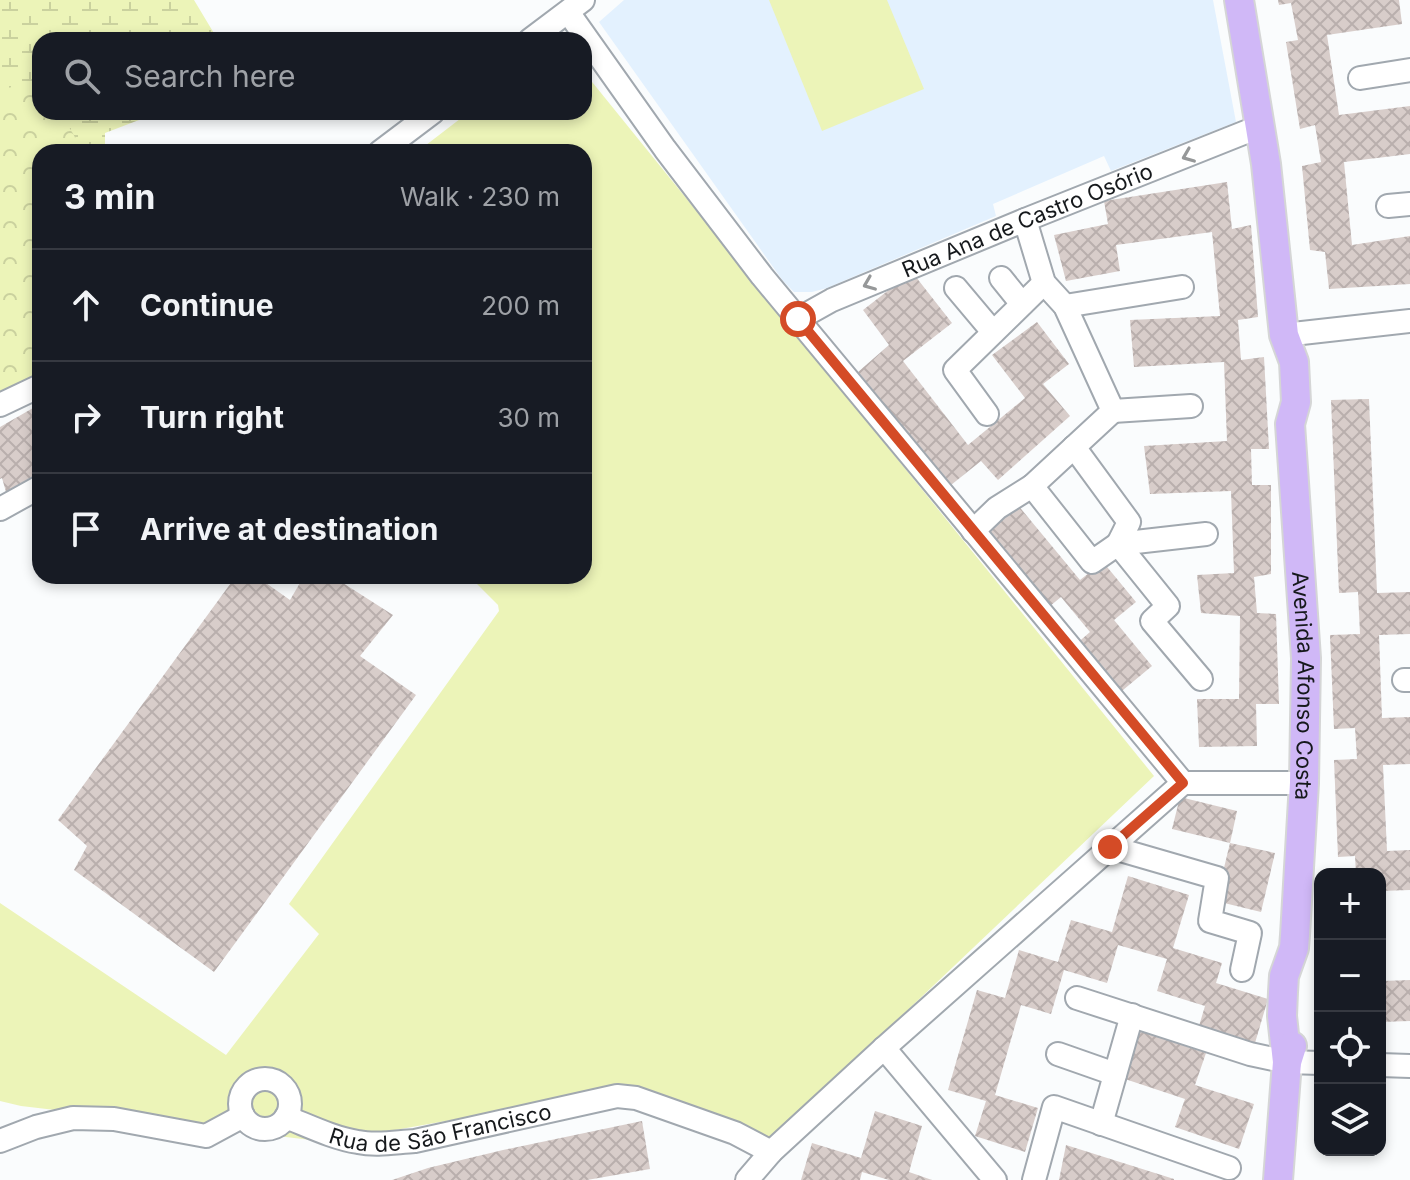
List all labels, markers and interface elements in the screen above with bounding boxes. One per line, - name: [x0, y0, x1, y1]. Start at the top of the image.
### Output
- search box: [32, 32, 592, 120]
- icon: search: [60, 54, 104, 98]
- text: Search here: [124, 58, 296, 94]
- one-way arrow: [1182, 146, 1196, 162]
- street label: Rua Ana de Castro Osório: [898, 157, 1156, 283]
- text: 3 min: [64, 176, 155, 217]
- text: Walk · 230 m: [400, 181, 560, 212]
- one-way arrow: [863, 275, 877, 291]
- icon: ahead: [64, 283, 108, 327]
- text: Continue: [140, 287, 274, 323]
- text: 200 m: [481, 290, 560, 321]
- route start: [780, 301, 816, 337]
- icon: right: [64, 395, 108, 439]
- text: Turn right: [140, 399, 284, 435]
- text: 30 m: [497, 402, 560, 433]
- icon: arrive: [64, 507, 108, 551]
- text: Arrive at destination: [140, 511, 438, 547]
- street label: Avenida Afonso Costa: [1287, 570, 1319, 801]
- route end: [1092, 829, 1128, 865]
- map controls: [1314, 868, 1386, 1156]
- button: +: [1314, 868, 1386, 940]
- button: −: [1314, 940, 1386, 1012]
- button: locate: [1314, 1012, 1386, 1084]
- button: layers: [1314, 1084, 1386, 1156]
- street label: Rua de São Francisco: [326, 1098, 554, 1157]

